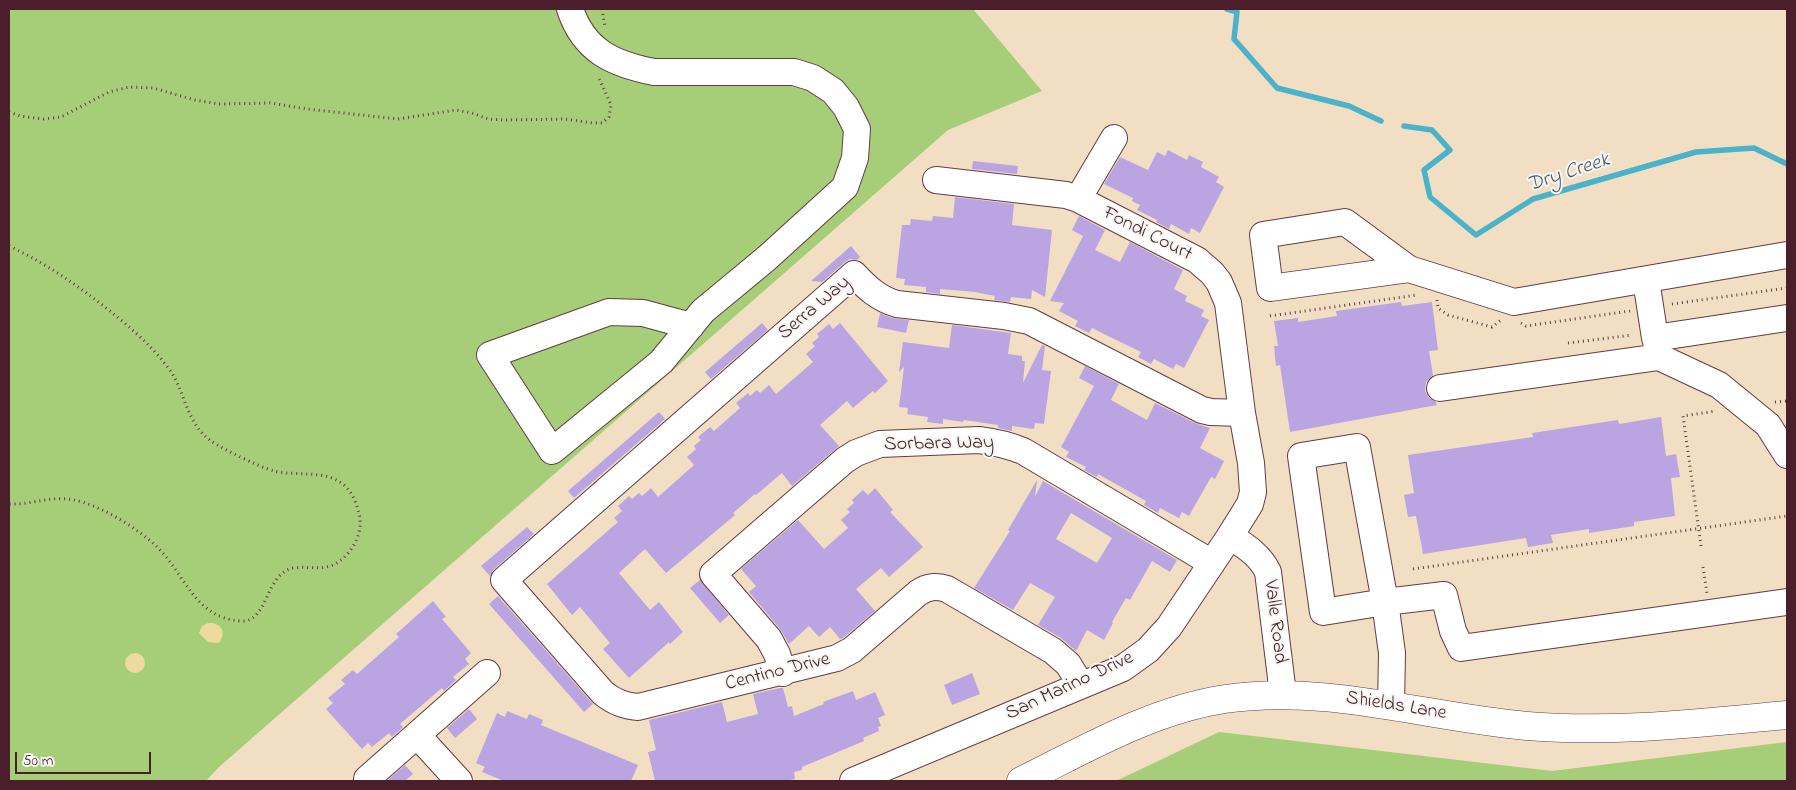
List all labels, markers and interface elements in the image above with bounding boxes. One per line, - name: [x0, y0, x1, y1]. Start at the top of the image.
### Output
- water label: Dry Creek: [1525, 149, 1613, 199]
- street label: Fondi Court: [1098, 202, 1196, 268]
- street label: Serra Way: [774, 272, 856, 346]
- street label: Sorbara Way: [884, 432, 994, 458]
- street label: Valle Road: [1257, 579, 1291, 665]
- street label: San Marino Drive: [1002, 647, 1138, 727]
- street label: Centino Drive: [723, 648, 833, 698]
- street label: Shields Lane: [1344, 687, 1448, 727]
- scale bar: [18, 742, 154, 774]
- text: 50 m: [23, 750, 53, 772]

